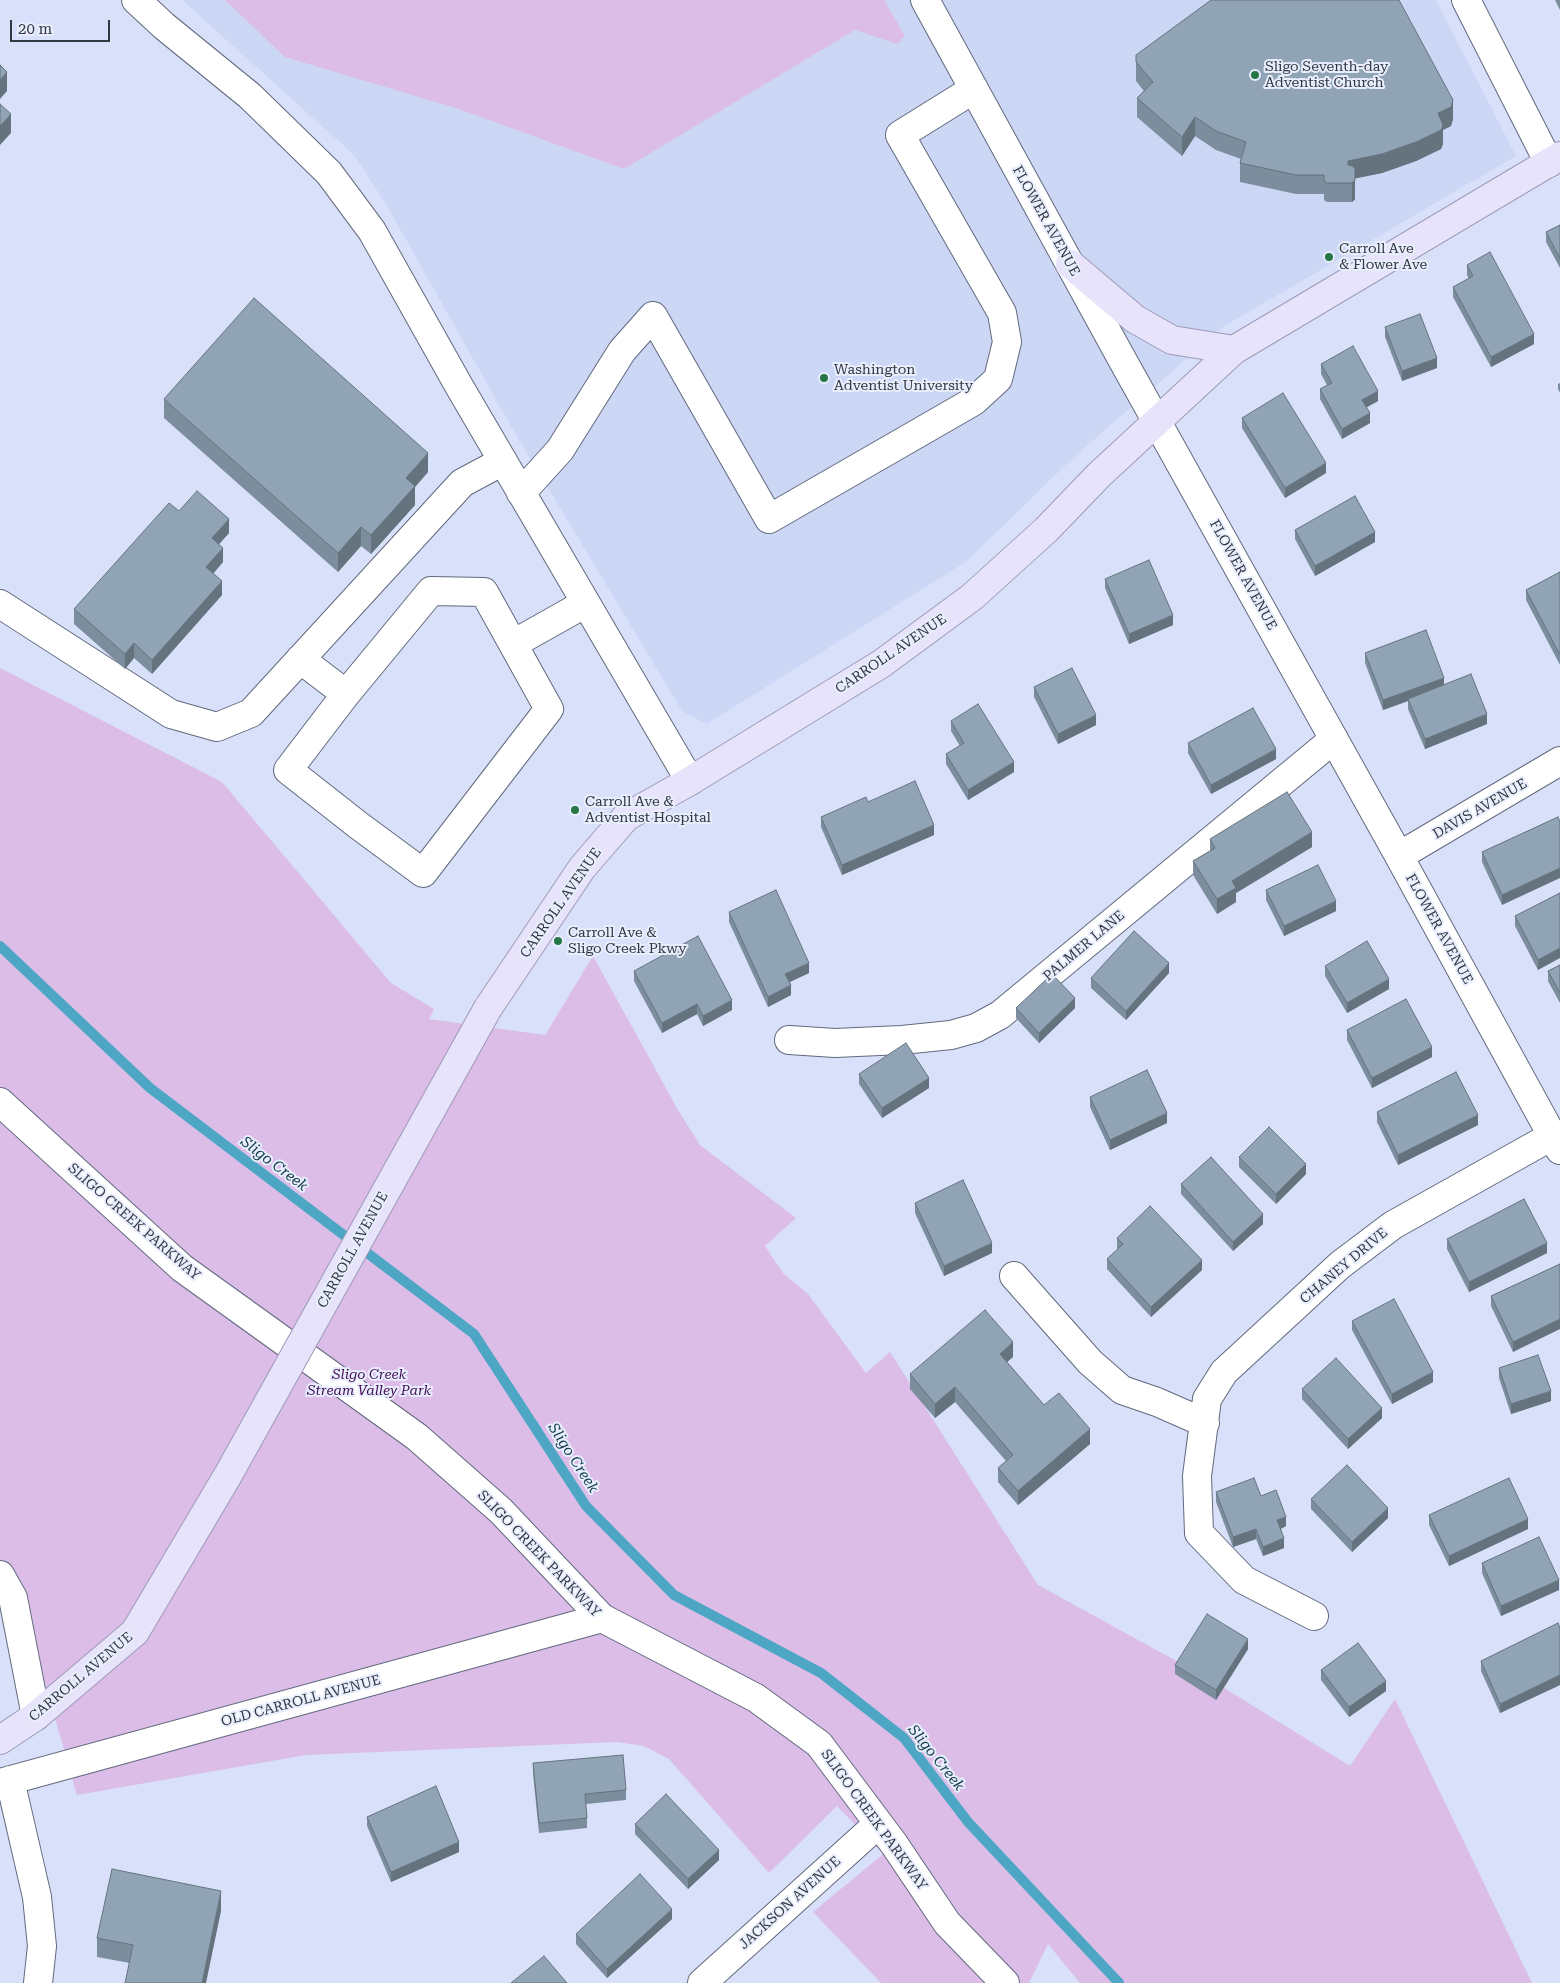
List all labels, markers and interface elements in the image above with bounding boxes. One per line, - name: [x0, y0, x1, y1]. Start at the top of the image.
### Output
- scale bar: [12, 10, 112, 42]
- text: 20 m: [18, 20, 52, 38]
- place label: Sligo Seventh-day Adventist Church: [1265, 59, 1388, 92]
- marker: Sligo Seventh-day Adventist Church: [1249, 69, 1261, 81]
- street label: FLOWER AVENUE: [1009, 163, 1083, 279]
- place label: Carroll Ave & Flower Ave: [1339, 241, 1427, 274]
- marker: Carroll Ave & Flower Ave: [1323, 251, 1335, 263]
- place label: Washington Adventist University: [834, 362, 973, 394]
- marker: Washington Adventist University: [818, 372, 830, 384]
- street label: FLOWER AVENUE: [1206, 517, 1280, 633]
- street label: CARROLL AVENUE: [832, 611, 950, 697]
- street label: DAVIS AVENUE: [1430, 775, 1530, 843]
- place label: Carroll Ave & Adventist Hospital: [585, 794, 711, 826]
- marker: Carroll Ave & Adventist Hospital: [569, 804, 581, 816]
- street label: CARROLL AVENUE: [517, 845, 605, 961]
- street label: FLOWER AVENUE: [1402, 871, 1476, 987]
- street label: PALMER LANE: [1040, 907, 1128, 985]
- place label: Carroll Ave & Sligo Creek Pkwy: [568, 925, 687, 958]
- marker: Carroll Ave & Sligo Creek Pkwy: [552, 935, 564, 947]
- water label: Sligo Creek: [237, 1133, 311, 1195]
- street label: SLIGO CREEK PARKWAY: [64, 1160, 204, 1284]
- street label: CARROLL AVENUE: [314, 1189, 392, 1311]
- street label: CHANEY DRIVE: [1297, 1224, 1391, 1308]
- park label: Sligo Creek Stream Valley Park: [307, 1367, 431, 1400]
- water label: Sligo Creek: [544, 1420, 602, 1496]
- street label: SLIGO CREEK PARKWAY: [474, 1487, 604, 1621]
- street label: CARROLL AVENUE: [26, 1629, 136, 1725]
- street label: OLD CARROLL AVENUE: [219, 1672, 383, 1730]
- water label: Sligo Creek: [904, 1721, 968, 1795]
- street label: SLIGO CREEK PARKWAY: [817, 1746, 931, 1894]
- street label: JACKSON AVENUE: [736, 1853, 844, 1953]

